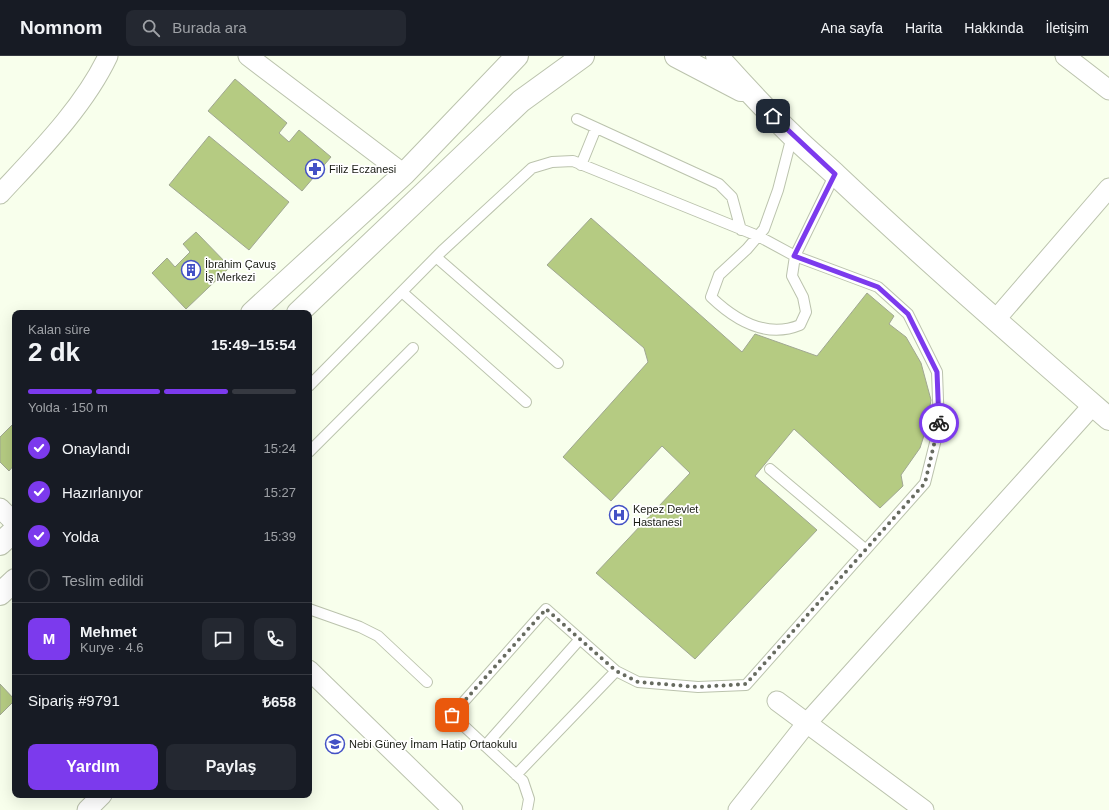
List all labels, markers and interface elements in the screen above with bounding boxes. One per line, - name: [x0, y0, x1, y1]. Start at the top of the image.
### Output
- search box: [126, 10, 406, 46]
- text: Nomnom: [20, 17, 102, 38]
- icon: search: [140, 17, 162, 39]
- text: Burada ara: [172, 19, 247, 36]
- text: Ana sayfa: [821, 20, 883, 36]
- text: Harita: [905, 20, 942, 36]
- text: Hakkında: [964, 20, 1023, 36]
- text: İletişim: [1045, 20, 1089, 36]
- pin: [756, 99, 790, 133]
- icon: home: [762, 105, 784, 127]
- pharmacy icon: Filiz Eczanesi: [304, 158, 326, 180]
- place label: Filiz Eczanesi: [329, 163, 396, 175]
- place label: İbrahim Çavuş İş Merkezi: [205, 258, 276, 283]
- building icon: İbrahim Çavuş İş Merkezi: [180, 259, 202, 281]
- text: Kalan süre: [28, 322, 90, 337]
- text: 15:49–15:54: [211, 336, 296, 353]
- text: 2 dk: [28, 337, 80, 367]
- text: Yolda · 150 m: [28, 400, 108, 415]
- courier: [919, 403, 959, 443]
- icon: bike: [928, 412, 950, 434]
- icon: check: [28, 437, 50, 459]
- text: Onaylandı: [62, 440, 130, 457]
- text: 15:24: [263, 441, 296, 456]
- icon: check: [28, 481, 50, 503]
- text: Hazırlanıyor: [62, 484, 143, 501]
- text: 15:27: [263, 485, 296, 500]
- place label: Kepez Devlet Hastanesi: [633, 503, 698, 528]
- hospital icon: Kepez Devlet Hastanesi: [608, 504, 630, 526]
- icon: check: [28, 525, 50, 547]
- text: Yolda: [62, 528, 99, 545]
- text: 15:39: [263, 529, 296, 544]
- text: Teslim edildi: [62, 572, 144, 589]
- button: chat: [202, 618, 244, 660]
- button: phone: [254, 618, 296, 660]
- text: Mehmet: [80, 623, 137, 640]
- text: M: [43, 630, 55, 647]
- text: Kurye · 4.6: [80, 640, 144, 655]
- text: Sipariş #9791: [28, 692, 120, 709]
- text: ₺658: [262, 693, 296, 710]
- pin: [435, 698, 469, 732]
- icon: bag: [441, 704, 463, 726]
- school or university icon: Nebi Güney İmam Hatip Ortaokulu: [324, 733, 346, 755]
- place label: Nebi Güney İmam Hatip Ortaokulu: [349, 738, 517, 750]
- button: Yardım: [28, 744, 158, 790]
- button: Paylaş: [166, 744, 296, 790]

